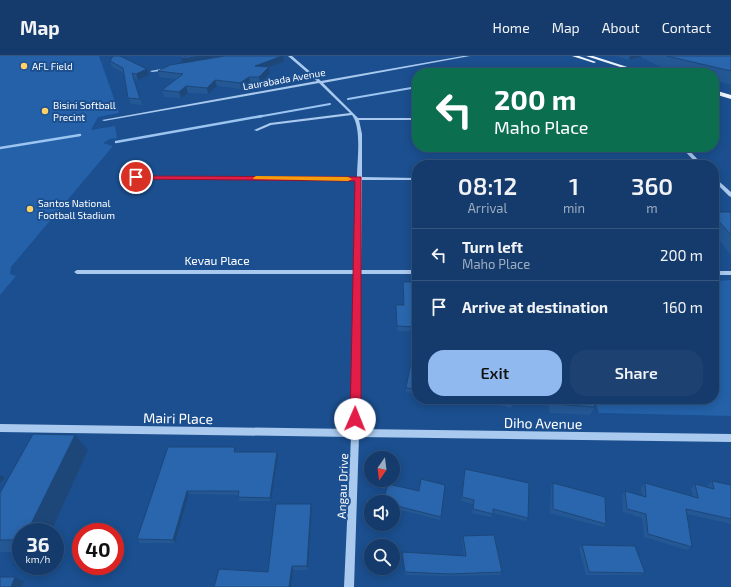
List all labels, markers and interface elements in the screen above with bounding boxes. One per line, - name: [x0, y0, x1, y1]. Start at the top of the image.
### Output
- text: Map: [20, 16, 60, 39]
- text: Home: [493, 19, 530, 36]
- text: Map: [552, 19, 580, 36]
- text: About: [602, 19, 640, 36]
- text: Contact: [662, 19, 711, 36]
- place label: AFL Field: [32, 60, 73, 72]
- marker: AFL Field: [19, 61, 29, 71]
- street label: Laurabada Avenue: [242, 66, 326, 92]
- text: 200 m: [494, 82, 576, 116]
- icon: left: [428, 84, 480, 136]
- place label: Bisini Softball Precint: [53, 99, 116, 123]
- marker: Bisini Softball Precint: [40, 106, 50, 116]
- text: Maho Place: [494, 116, 589, 138]
- pin: [119, 160, 153, 194]
- icon: arrive: [125, 166, 147, 188]
- text: 08:12: [458, 171, 517, 200]
- text: 1: [569, 171, 579, 200]
- text: 360: [631, 171, 673, 200]
- place label: Santos National Football Stadium: [38, 197, 115, 221]
- text: Arrival: [468, 200, 507, 216]
- text: min: [563, 200, 585, 216]
- text: m: [646, 200, 658, 216]
- marker: Santos National Football Stadium: [25, 204, 35, 214]
- text: Turn left: [462, 238, 523, 256]
- icon: left: [428, 244, 450, 266]
- text: 200 m: [660, 246, 703, 264]
- street label: Kevau Place: [184, 253, 250, 267]
- text: Maho Place: [462, 256, 530, 272]
- icon: arrive: [428, 296, 450, 318]
- text: Arrive at destination: [462, 298, 608, 316]
- text: 160 m: [663, 298, 703, 316]
- button: Exit: [428, 350, 562, 396]
- button: Share: [570, 350, 703, 396]
- position arrow: [334, 398, 376, 440]
- street label: Mairi Place: [143, 409, 213, 427]
- street label: Diho Avenue: [504, 414, 582, 432]
- north arrow: [364, 451, 400, 487]
- map controls: [364, 451, 400, 575]
- street label: Angau Drive: [334, 453, 350, 519]
- button: sound: [364, 495, 400, 531]
- speed limit sign: 40: [72, 523, 124, 575]
- text: 36: [26, 532, 50, 556]
- button: search: [364, 539, 400, 575]
- text: km/h: [26, 553, 50, 565]

